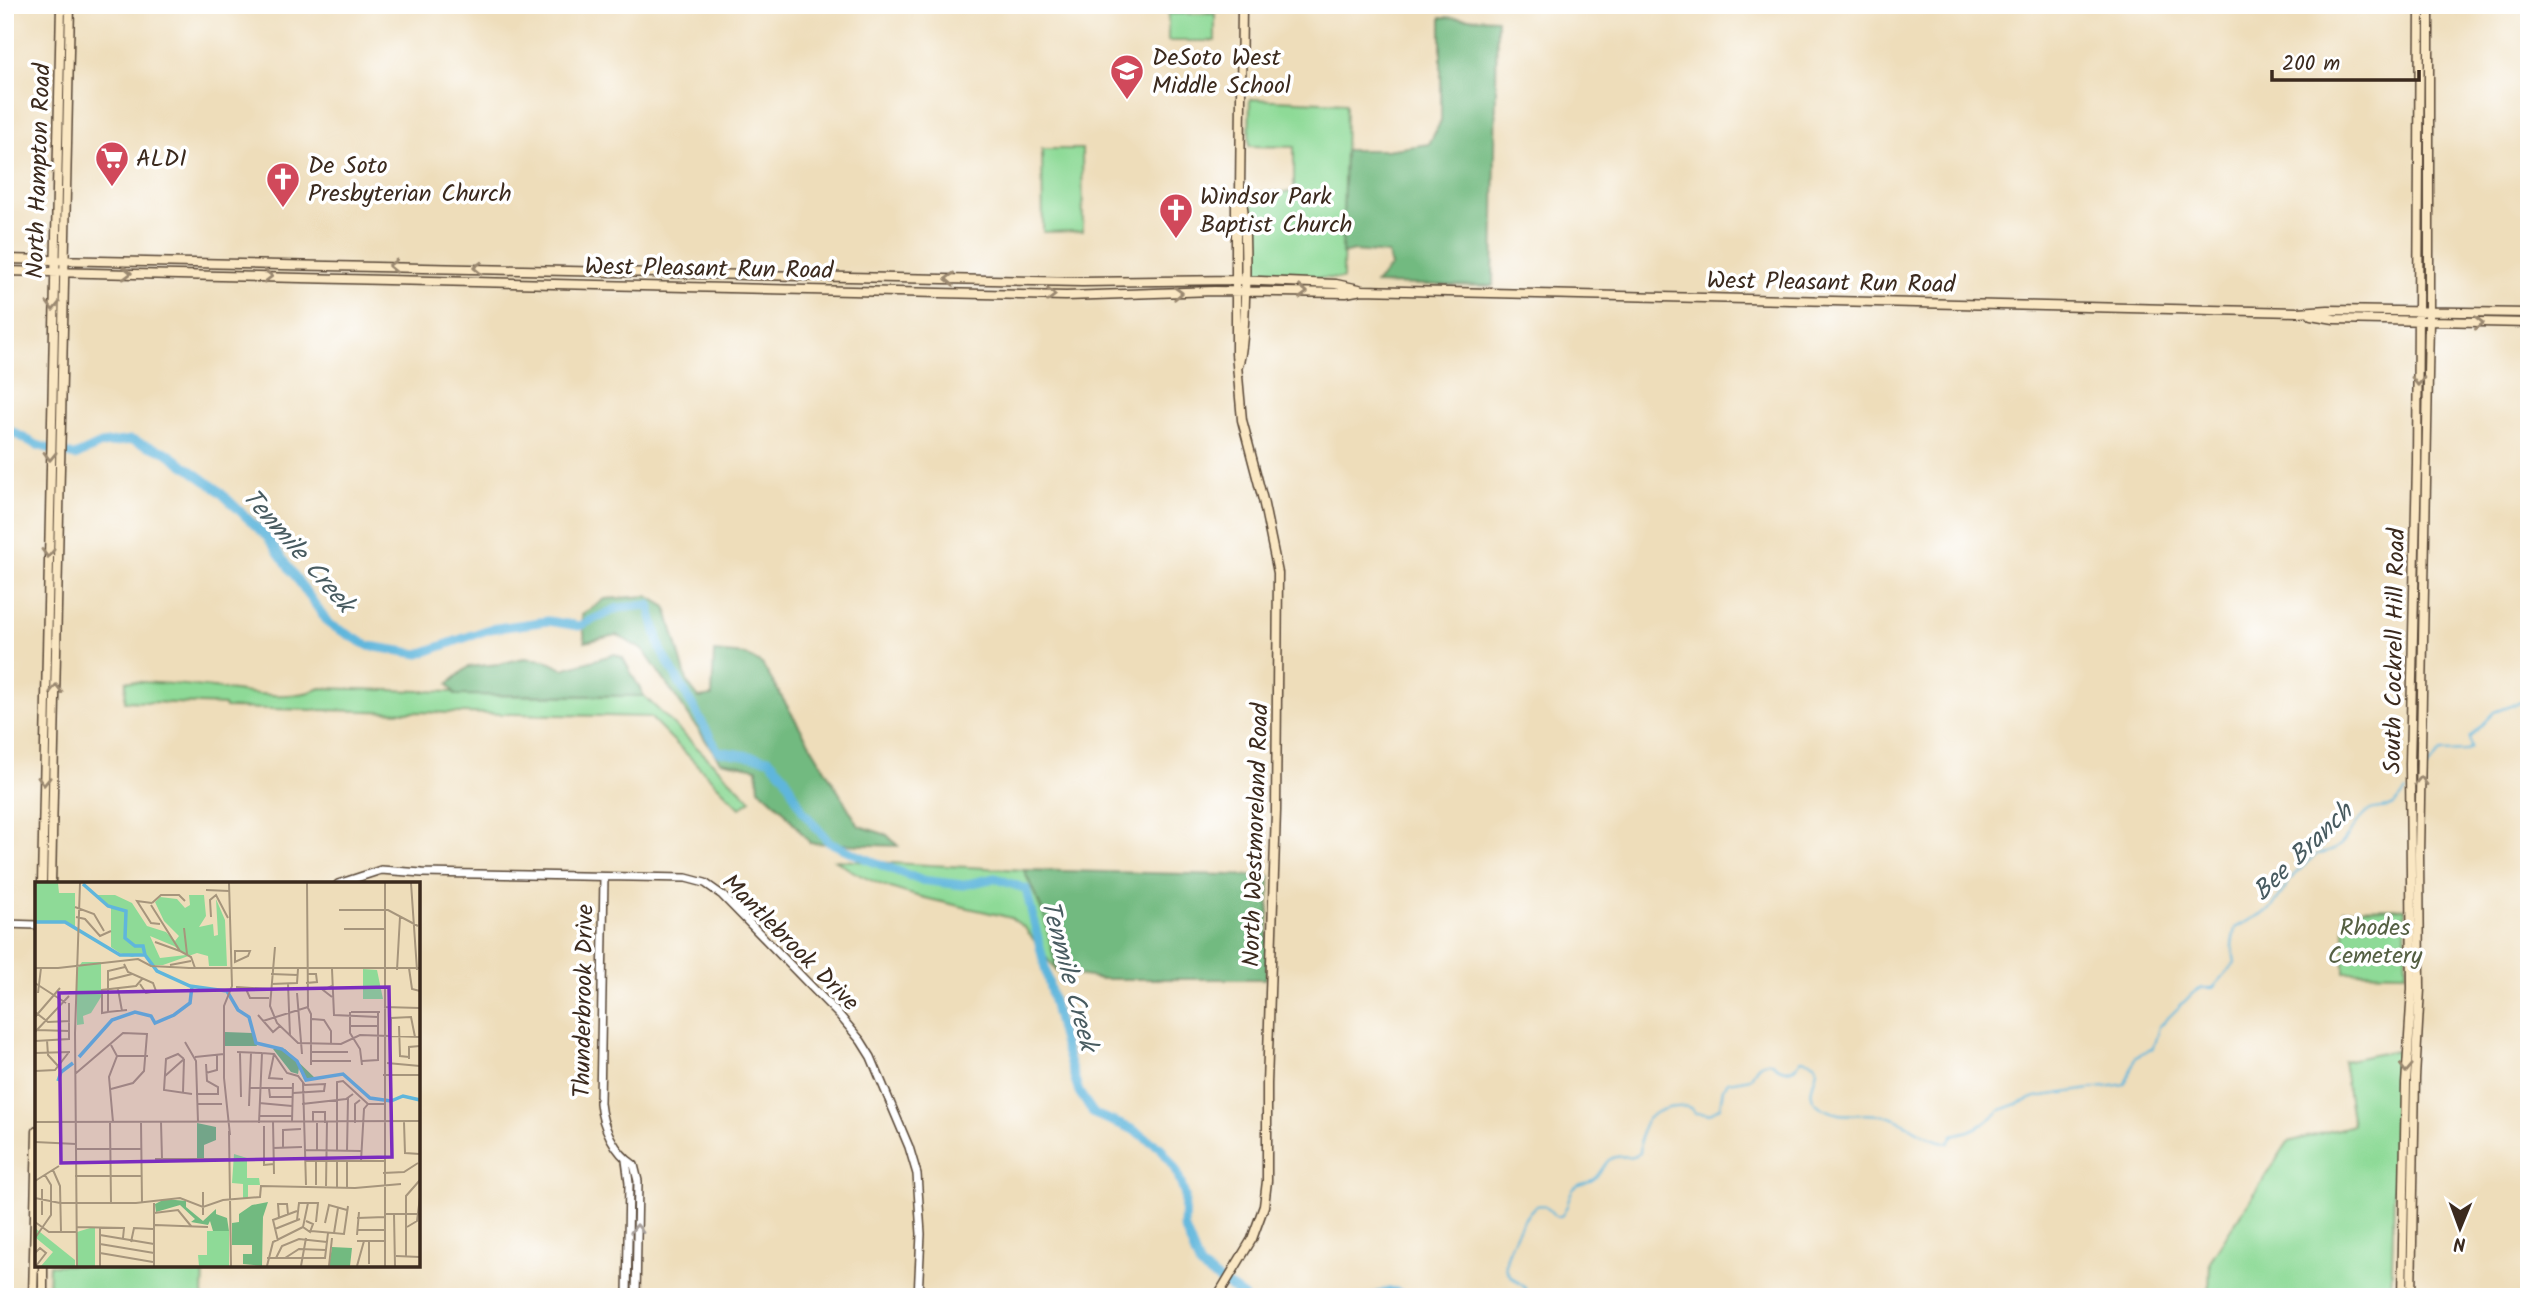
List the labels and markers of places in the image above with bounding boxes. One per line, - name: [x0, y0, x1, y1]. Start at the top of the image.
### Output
- place label: DeSoto West Middle School: [1152, 39, 1291, 106]
- school or university icon: DeSoto West Middle School: [1108, 52, 1146, 101]
- supermarket icon: ALDI: [93, 139, 131, 188]
- place label: ALDI: [136, 140, 187, 179]
- place label: De Soto Presbyterian Church: [308, 147, 512, 214]
- church icon: De Soto Presbyterian Church: [264, 160, 302, 209]
- place label: Windsor Park Baptist Church: [1200, 178, 1352, 245]
- church icon: Windsor Park Baptist Church: [1157, 191, 1195, 240]

